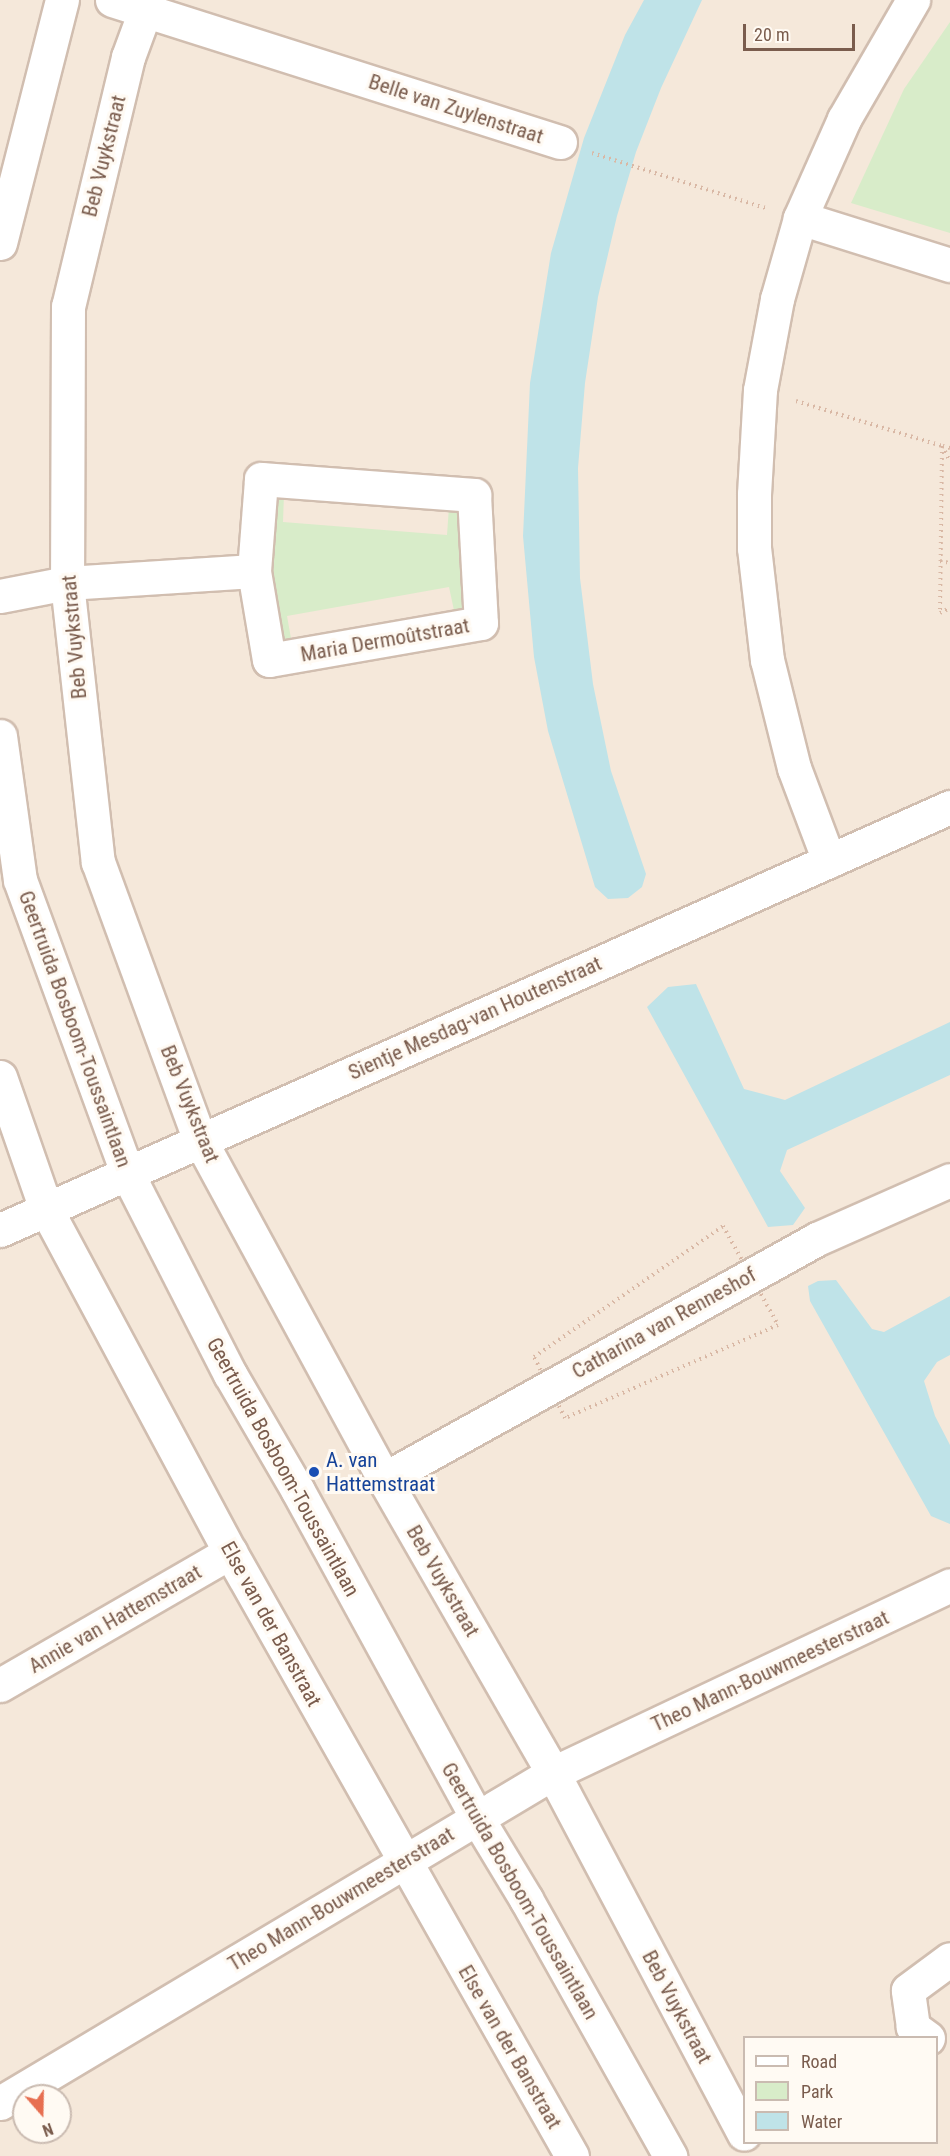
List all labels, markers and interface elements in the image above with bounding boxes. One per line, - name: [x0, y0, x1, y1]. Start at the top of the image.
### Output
- scale bar: [746, 12, 858, 50]
- text: 20 m: [754, 24, 789, 45]
- street label: Belle van Zuylenstraat: [366, 69, 546, 149]
- street label: Beb Vuykstraat: [77, 93, 131, 219]
- street label: Beb Vuykstraat: [56, 574, 92, 700]
- street label: Maria Dermoûtstraat: [299, 613, 471, 667]
- street label: Geertruida Bosboom-Toussaintlaan: [13, 887, 137, 1171]
- street label: Sientje Mesdag-van Houtenstraat: [344, 951, 606, 1085]
- street label: Beb Vuykstraat: [155, 1042, 225, 1166]
- street label: Catharina van Renneshof: [568, 1262, 760, 1384]
- street label: Geertruida Bosboom-Toussaintlaan: [201, 1333, 365, 1601]
- place label: A. van Hattemstraat: [326, 1447, 435, 1497]
- marker: A. van Hattemstraat: [307, 1465, 321, 1479]
- street label: Beb Vuykstraat: [401, 1521, 485, 1641]
- street label: Else van der Banstraat: [215, 1537, 327, 1711]
- street label: Annie van Hattemstraat: [24, 1559, 206, 1679]
- street label: Theo Mann-Bouwmeesterstraat: [647, 1605, 893, 1737]
- street label: Geertruida Bosboom-Toussaintlaan: [436, 1758, 604, 2024]
- street label: Theo Mann-Bouwmeesterstraat: [223, 1821, 459, 1977]
- street label: Beb Vuykstraat: [637, 1946, 717, 2068]
- street label: Else van der Banstraat: [453, 1961, 567, 2133]
- legend: [743, 2036, 938, 2144]
- text: Road: [801, 2051, 837, 2072]
- text: Park: [801, 2081, 833, 2102]
- north arrow: [12, 2084, 72, 2144]
- text: Water: [801, 2111, 842, 2132]
- text: N: [40, 2119, 56, 2140]

